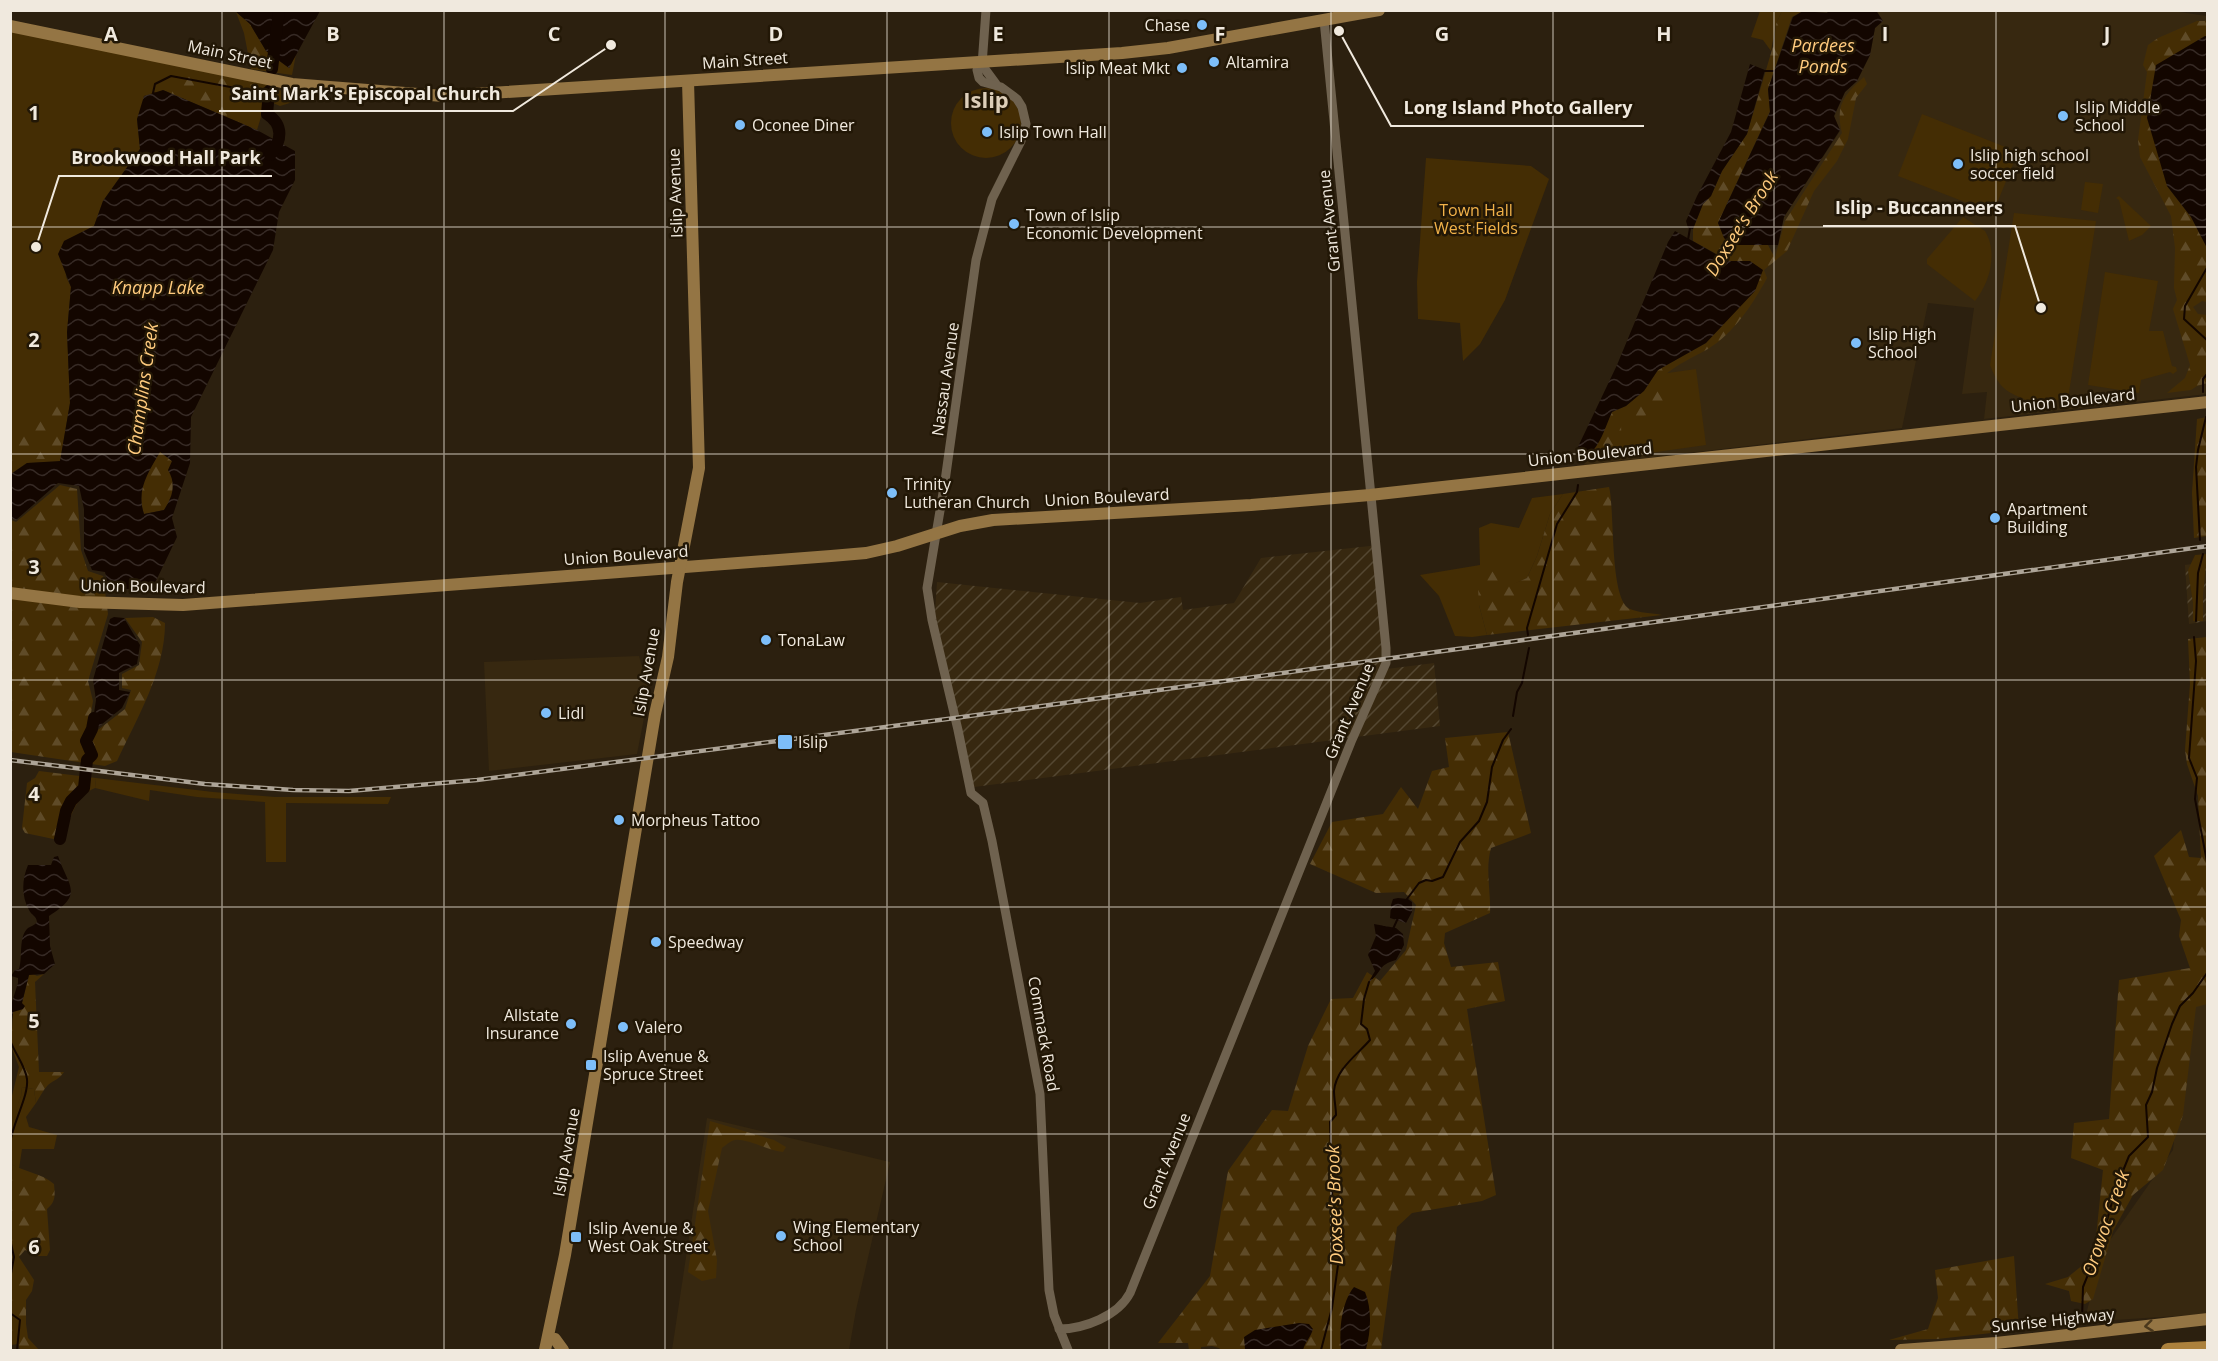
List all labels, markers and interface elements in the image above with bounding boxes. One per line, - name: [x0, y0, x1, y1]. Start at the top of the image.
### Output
- place label: Chase: [1145, 14, 1190, 36]
- marker: Chase: [1195, 18, 1209, 32]
- text: A: [104, 20, 118, 47]
- text: B: [326, 20, 340, 47]
- text: C: [548, 20, 561, 47]
- text: D: [769, 20, 783, 47]
- text: E: [992, 20, 1004, 47]
- text: F: [1215, 20, 1225, 47]
- text: G: [1435, 20, 1449, 47]
- text: H: [1656, 20, 1672, 47]
- text: I: [1882, 20, 1888, 47]
- text: J: [2102, 20, 2110, 47]
- water label: Pardees Ponds: [1791, 33, 1855, 78]
- street label: Main Street: [186, 34, 275, 74]
- street label: Main Street: [701, 46, 789, 74]
- place label: Altamira: [1226, 51, 1289, 73]
- marker: Altamira: [1207, 55, 1221, 69]
- place label: Islip Meat Mkt: [1065, 57, 1170, 79]
- marker: Islip Meat Mkt: [1175, 61, 1189, 75]
- callout: Saint Mark's Episcopal Church: [219, 75, 513, 111]
- text: Saint Mark's Episcopal Church: [231, 81, 501, 105]
- district label: Islip: [963, 84, 1009, 114]
- callout: Long Island Photo Gallery: [1391, 90, 1644, 126]
- text: Long Island Photo Gallery: [1403, 95, 1633, 119]
- place label: Islip Middle School: [2075, 96, 2160, 136]
- text: 1: [28, 99, 40, 126]
- marker: Islip Middle School: [2056, 109, 2070, 123]
- place label: Oconee Diner: [752, 114, 855, 136]
- marker: Oconee Diner: [733, 118, 747, 132]
- place label: Islip Town Hall: [999, 121, 1107, 143]
- marker: Islip Town Hall: [980, 125, 994, 139]
- callout: Brookwood Hall Park: [59, 140, 272, 176]
- place label: Islip high school soccer field: [1970, 144, 2089, 184]
- text: Brookwood Hall Park: [71, 145, 261, 169]
- street label: Islip Avenue: [662, 148, 688, 238]
- marker: Islip high school soccer field: [1951, 157, 1965, 171]
- water label: Doxsee's Brook: [1699, 165, 1784, 280]
- street label: Grant Avenue: [1313, 169, 1345, 273]
- callout: Islip - Buccanneers: [1823, 190, 2015, 226]
- text: Islip - Buccanneers: [1835, 195, 2003, 219]
- park label: Town Hall West Fields: [1434, 199, 1518, 239]
- place label: Town of Islip Economic Development: [1026, 204, 1203, 244]
- marker: Town of Islip Economic Development: [1007, 217, 1021, 231]
- water label: Knapp Lake: [112, 275, 204, 299]
- water label: Champlins Creek: [121, 320, 163, 457]
- street label: Nassau Avenue: [926, 321, 964, 437]
- place label: Islip High School: [1868, 323, 1936, 363]
- text: 2: [28, 326, 40, 353]
- marker: Islip High School: [1849, 336, 1863, 350]
- street label: Union Boulevard: [2010, 383, 2136, 417]
- street label: Union Boulevard: [1527, 437, 1653, 471]
- place label: Trinity Lutheran Church: [904, 473, 1030, 513]
- street label: Union Boulevard: [1044, 483, 1170, 511]
- marker: Trinity Lutheran Church: [885, 486, 899, 500]
- place label: Apartment Building: [2007, 498, 2088, 538]
- marker: Apartment Building: [1988, 511, 2002, 525]
- street label: Union Boulevard: [563, 540, 689, 570]
- text: 3: [28, 553, 40, 580]
- street label: Union Boulevard: [80, 574, 206, 598]
- street label: Islip Avenue: [627, 626, 665, 718]
- place label: TonaLaw: [778, 629, 845, 651]
- marker: TonaLaw: [759, 633, 773, 647]
- street label: Grant Avenue: [1319, 660, 1379, 762]
- place label: Lidl: [558, 702, 584, 724]
- marker: Lidl: [539, 706, 553, 720]
- place label: Islip: [798, 731, 828, 753]
- marker: Islip: [776, 733, 794, 751]
- text: 4: [28, 780, 40, 807]
- place label: Morpheus Tattoo: [631, 809, 760, 831]
- marker: Morpheus Tattoo: [612, 813, 626, 827]
- place label: Speedway: [668, 931, 745, 953]
- marker: Speedway: [649, 935, 663, 949]
- street label: Commack Road: [1023, 975, 1065, 1093]
- place label: Allstate Insurance: [485, 1004, 559, 1044]
- text: 5: [28, 1007, 40, 1034]
- place label: Valero: [635, 1016, 683, 1038]
- marker: Allstate Insurance: [564, 1017, 578, 1031]
- marker: Valero: [616, 1020, 630, 1034]
- place label: Islip Avenue & Spruce Street: [603, 1045, 709, 1085]
- marker: Islip Avenue & Spruce Street: [584, 1058, 598, 1072]
- street label: Islip Avenue: [547, 1106, 585, 1198]
- street label: Grant Avenue: [1137, 1109, 1195, 1213]
- water label: Doxsee's Brook: [1320, 1144, 1348, 1265]
- water label: Orowoc Creek: [2076, 1166, 2135, 1279]
- place label: Wing Elementary School: [793, 1216, 920, 1256]
- place label: Islip Avenue & West Oak Street: [588, 1217, 708, 1257]
- marker: Wing Elementary School: [774, 1229, 788, 1243]
- marker: Islip Avenue & West Oak Street: [569, 1230, 583, 1244]
- text: 6: [28, 1233, 40, 1260]
- street label: Sunrise Highway: [1990, 1303, 2116, 1337]
- one-way arrow: [2145, 1319, 2154, 1332]

